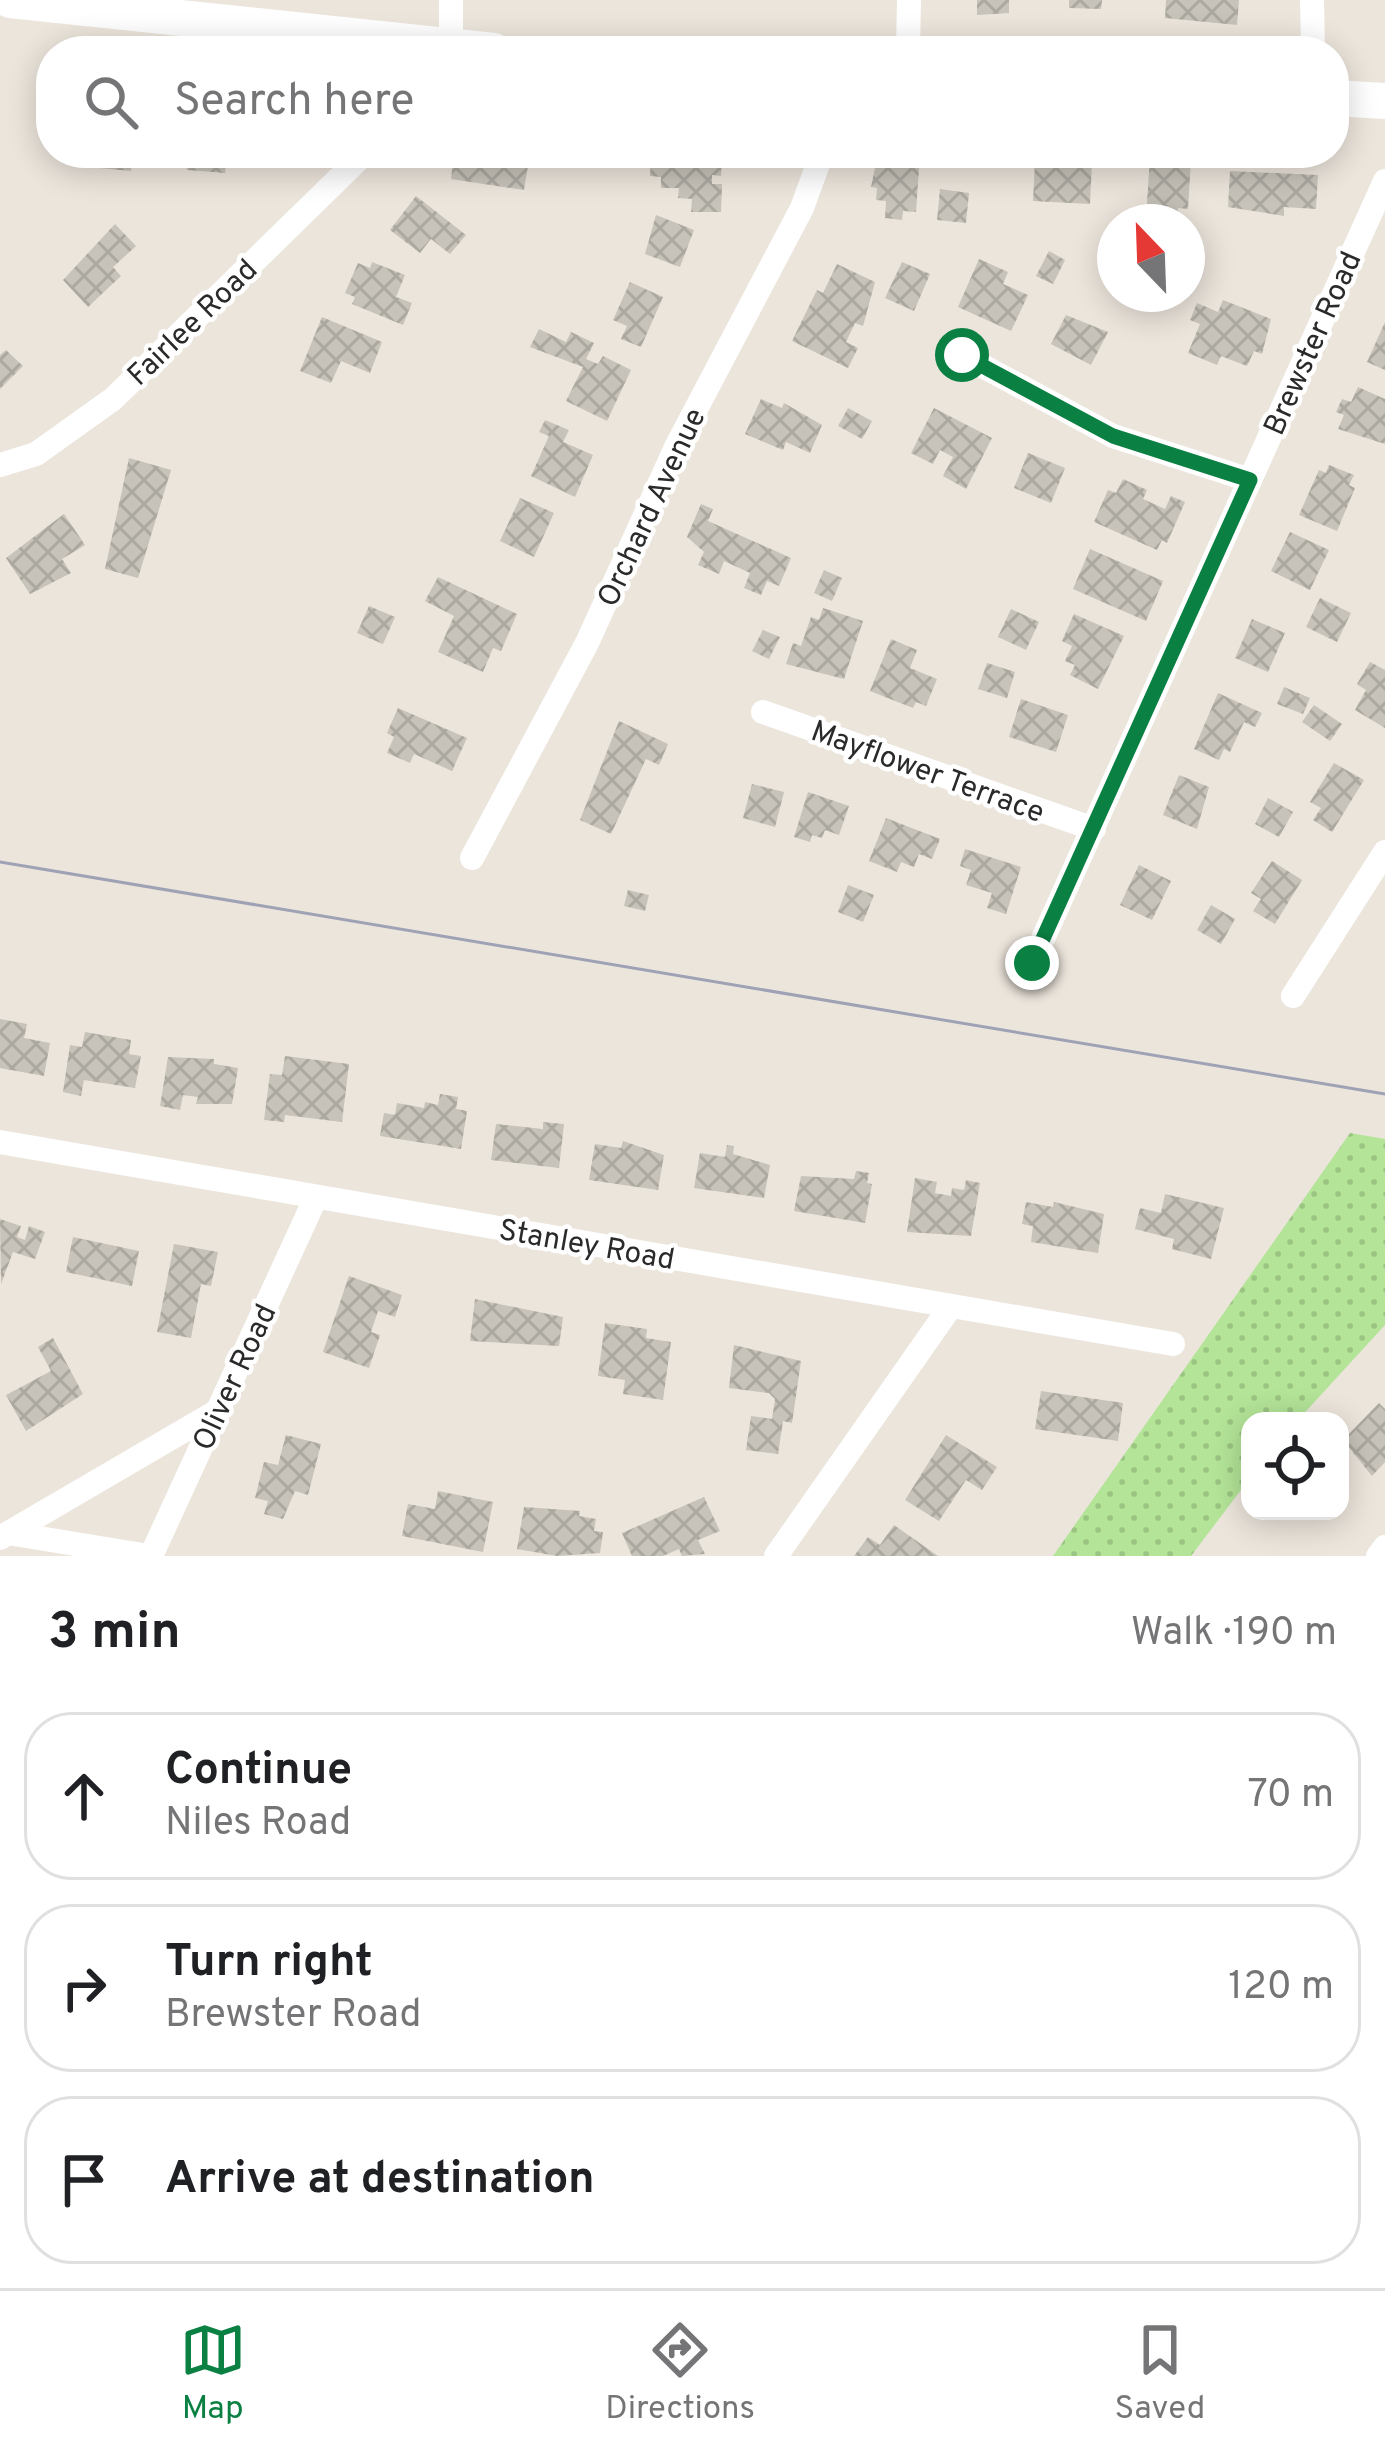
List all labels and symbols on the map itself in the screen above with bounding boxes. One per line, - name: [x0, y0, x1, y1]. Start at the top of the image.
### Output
- north arrow: [1097, 204, 1205, 312]
- street label: Brewster Road: [1257, 246, 1371, 442]
- street label: Fairlee Road: [121, 253, 266, 395]
- route start: [935, 328, 989, 382]
- street label: Orchard Avenue: [591, 403, 715, 613]
- street label: Mayflower Terrace: [805, 714, 1049, 833]
- route end: [1005, 936, 1059, 990]
- street label: Stanley Road: [496, 1213, 677, 1280]
- street label: Oliver Road: [186, 1299, 286, 1457]

